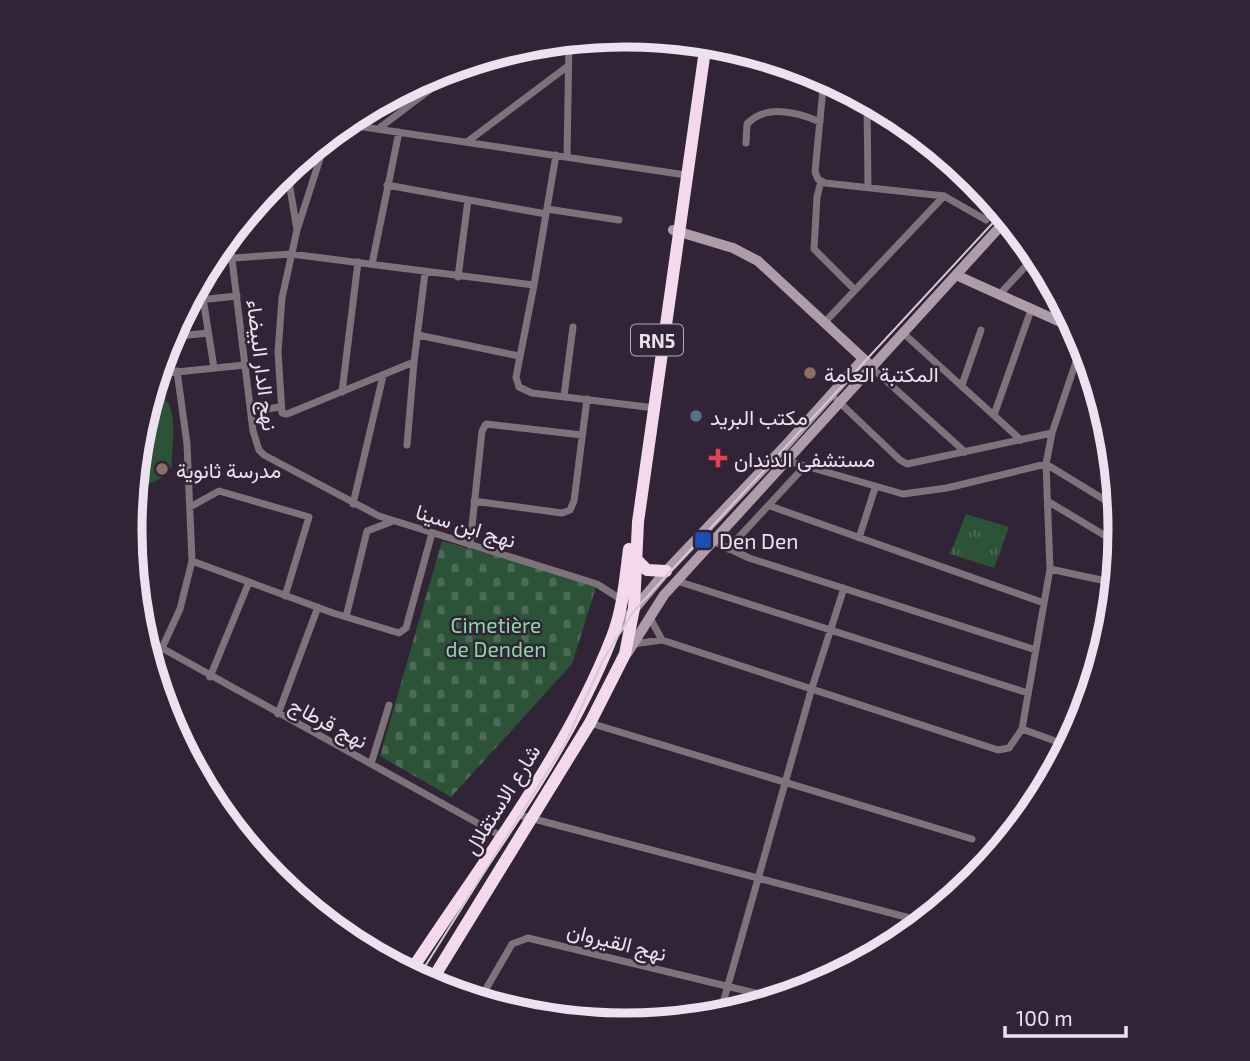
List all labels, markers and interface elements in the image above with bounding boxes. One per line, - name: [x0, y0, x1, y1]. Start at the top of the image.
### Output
- street label: نهج الدار البيضاء: [240, 298, 283, 433]
- road number: RN5: [631, 324, 683, 356]
- place label: المكتبة العامة: [824, 361, 939, 387]
- marker: المكتبة العامة: [802, 365, 818, 381]
- place label: مكتب البريد: [710, 404, 808, 431]
- marker: مكتب البريد: [688, 408, 704, 424]
- place label: مستشفى الدندان: [734, 446, 875, 472]
- marker: مستشفى الدندان: [708, 448, 728, 468]
- place label: مدرسة ثانوية: [176, 457, 281, 484]
- marker: مدرسة ثانوية: [154, 461, 170, 477]
- street label: نهج ابن سينا: [412, 498, 519, 555]
- place label: Den Den: [719, 528, 799, 553]
- marker: Den Den: [693, 530, 713, 550]
- park label: Cimetière de Denden: [446, 612, 546, 661]
- street label: نهج قرطاج: [284, 691, 372, 756]
- street label: شارع الاستقلال: [457, 739, 547, 860]
- street label: نهج القيروان: [564, 917, 669, 968]
- scale bar: [1005, 995, 1126, 1038]
- text: 100 m: [1016, 1005, 1073, 1030]

